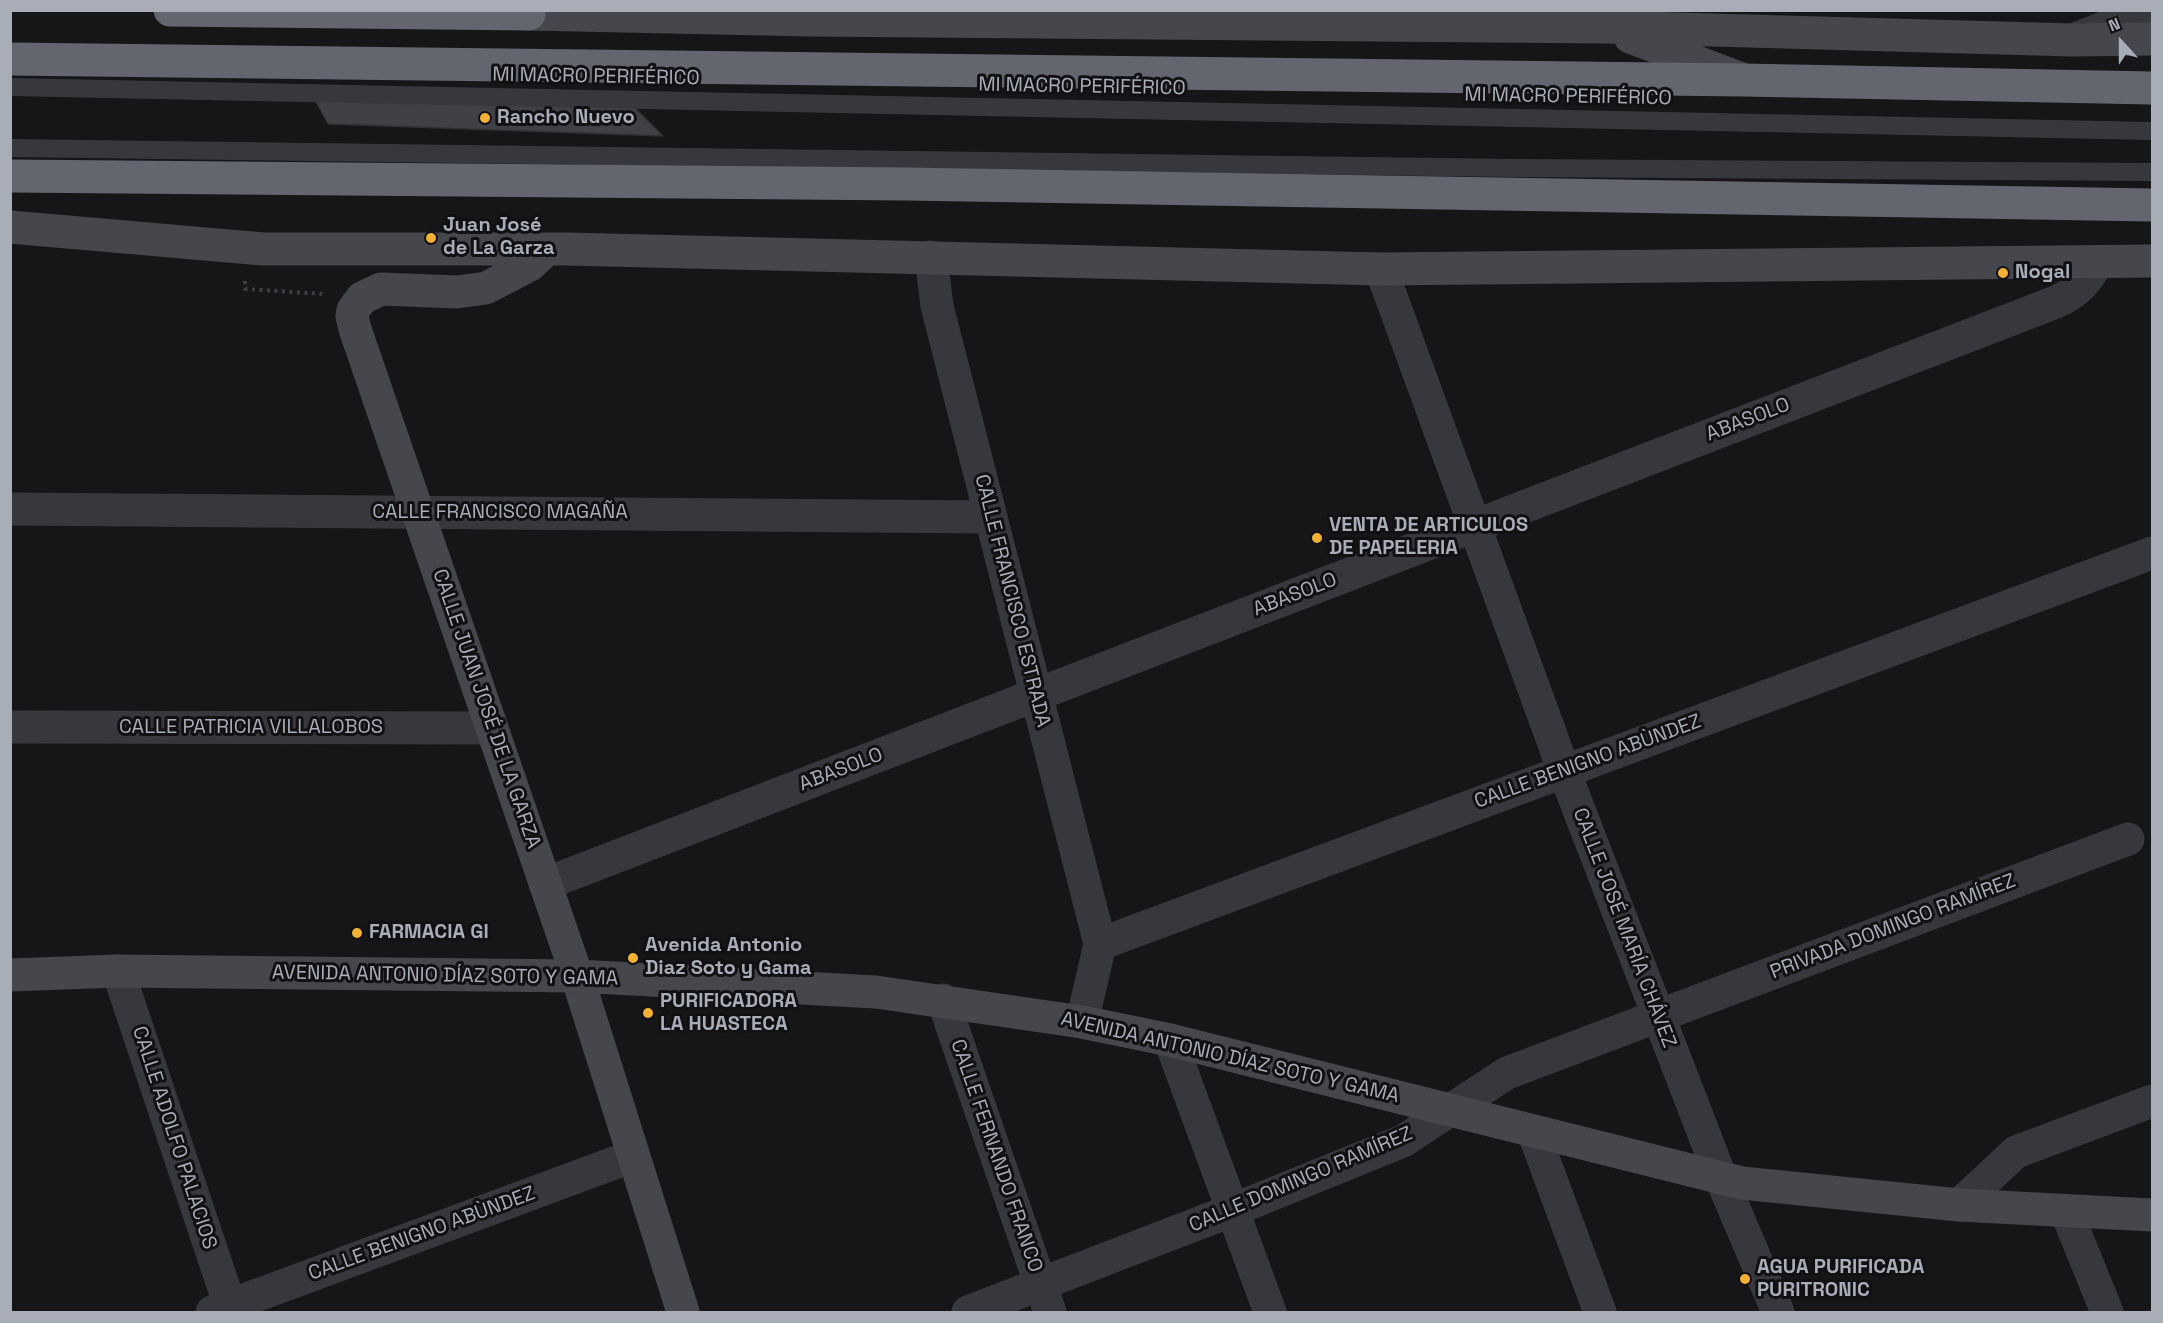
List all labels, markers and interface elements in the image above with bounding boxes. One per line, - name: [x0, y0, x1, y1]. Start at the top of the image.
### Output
- north arrow: [2091, 12, 2151, 72]
- text: N: [2106, 13, 2123, 36]
- street label: MI MACRO PERIFÉRICO: [492, 63, 700, 91]
- street label: MI MACRO PERIFÉRICO: [978, 73, 1186, 101]
- street label: MI MACRO PERIFÉRICO: [1464, 83, 1672, 111]
- place label: Rancho Nuevo: [497, 106, 635, 130]
- marker: Rancho Nuevo: [478, 111, 492, 125]
- place label: Juan José de La Garza: [443, 214, 554, 261]
- marker: Juan José de La Garza: [424, 231, 438, 245]
- place label: Nogal: [2015, 261, 2070, 285]
- marker: Nogal: [1996, 266, 2010, 280]
- street label: ABASOLO: [1703, 393, 1793, 447]
- street label: CALLE FRANCISCO ESTRADA: [969, 472, 1055, 730]
- street label: CALLE FRANCISCO MAGAÑA: [372, 501, 628, 525]
- place label: VENTA DE ARTICULOS DE PAPELERIA: [1329, 514, 1528, 561]
- marker: VENTA DE ARTICULOS DE PAPELERIA: [1310, 531, 1324, 545]
- street label: CALLE JUAN JOSÉ DE LA GARZA: [427, 566, 545, 852]
- street label: ABASOLO: [1250, 568, 1340, 622]
- street label: CALLE BENIGNO ABÙNDEZ: [1471, 710, 1705, 814]
- street label: CALLE PATRICIA VILLALOBOS: [119, 716, 383, 740]
- street label: ABASOLO: [796, 743, 886, 797]
- street label: CALLE JOSÉ MARÍA CHÁVEZ: [1567, 805, 1681, 1051]
- street label: PRIVADA DOMINGO RAMÍREZ: [1767, 869, 2019, 985]
- place label: FARMACIA GI: [369, 921, 489, 945]
- marker: FARMACIA GI: [350, 926, 364, 940]
- place label: Avenida Antonio Diaz Soto y Gama: [645, 934, 812, 981]
- marker: Avenida Antonio Diaz Soto y Gama: [626, 951, 640, 965]
- street label: AVENIDA ANTONIO DÍAZ SOTO Y GAMA: [272, 961, 618, 991]
- place label: PURIFICADORA LA HUASTECA: [660, 990, 797, 1037]
- marker: PURIFICADORA LA HUASTECA: [641, 1006, 655, 1020]
- street label: AVENIDA ANTONIO DÍAZ SOTO Y GAMA: [1059, 1007, 1401, 1109]
- street label: CALLE ADOLFO PALACIOS: [127, 1023, 221, 1253]
- street label: CALLE FERNANDO FRANCO: [945, 1036, 1047, 1276]
- street label: CALLE DOMINGO RAMÍREZ: [1186, 1122, 1416, 1238]
- street label: CALLE BENIGNO ABÙNDEZ: [305, 1182, 539, 1286]
- place label: AGUA PURIFICADA PURITRONIC: [1757, 1256, 1924, 1303]
- marker: AGUA PURIFICADA PURITRONIC: [1738, 1272, 1752, 1286]

